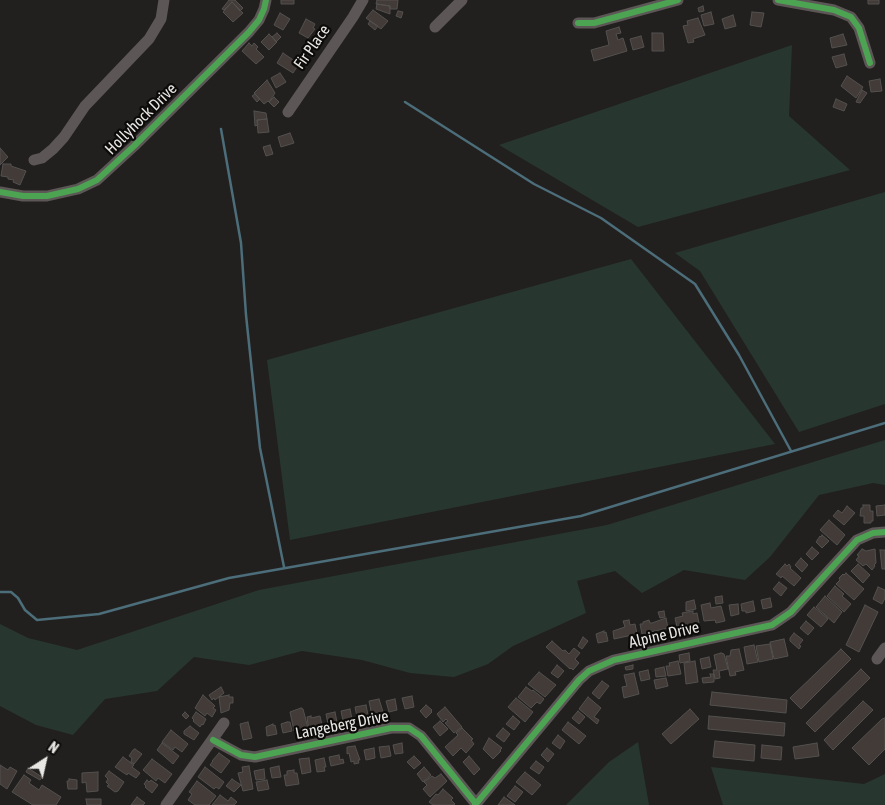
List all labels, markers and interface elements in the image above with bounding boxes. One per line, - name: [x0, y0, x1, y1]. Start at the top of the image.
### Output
- street label: Fir Place: [290, 21, 334, 73]
- street label: Hollyhock Drive: [101, 79, 181, 159]
- street label: Alpine Drive: [627, 618, 701, 652]
- street label: Langeberg Drive: [294, 707, 390, 743]
- north arrow: [20, 735, 70, 785]
- text: N: [46, 739, 62, 757]

